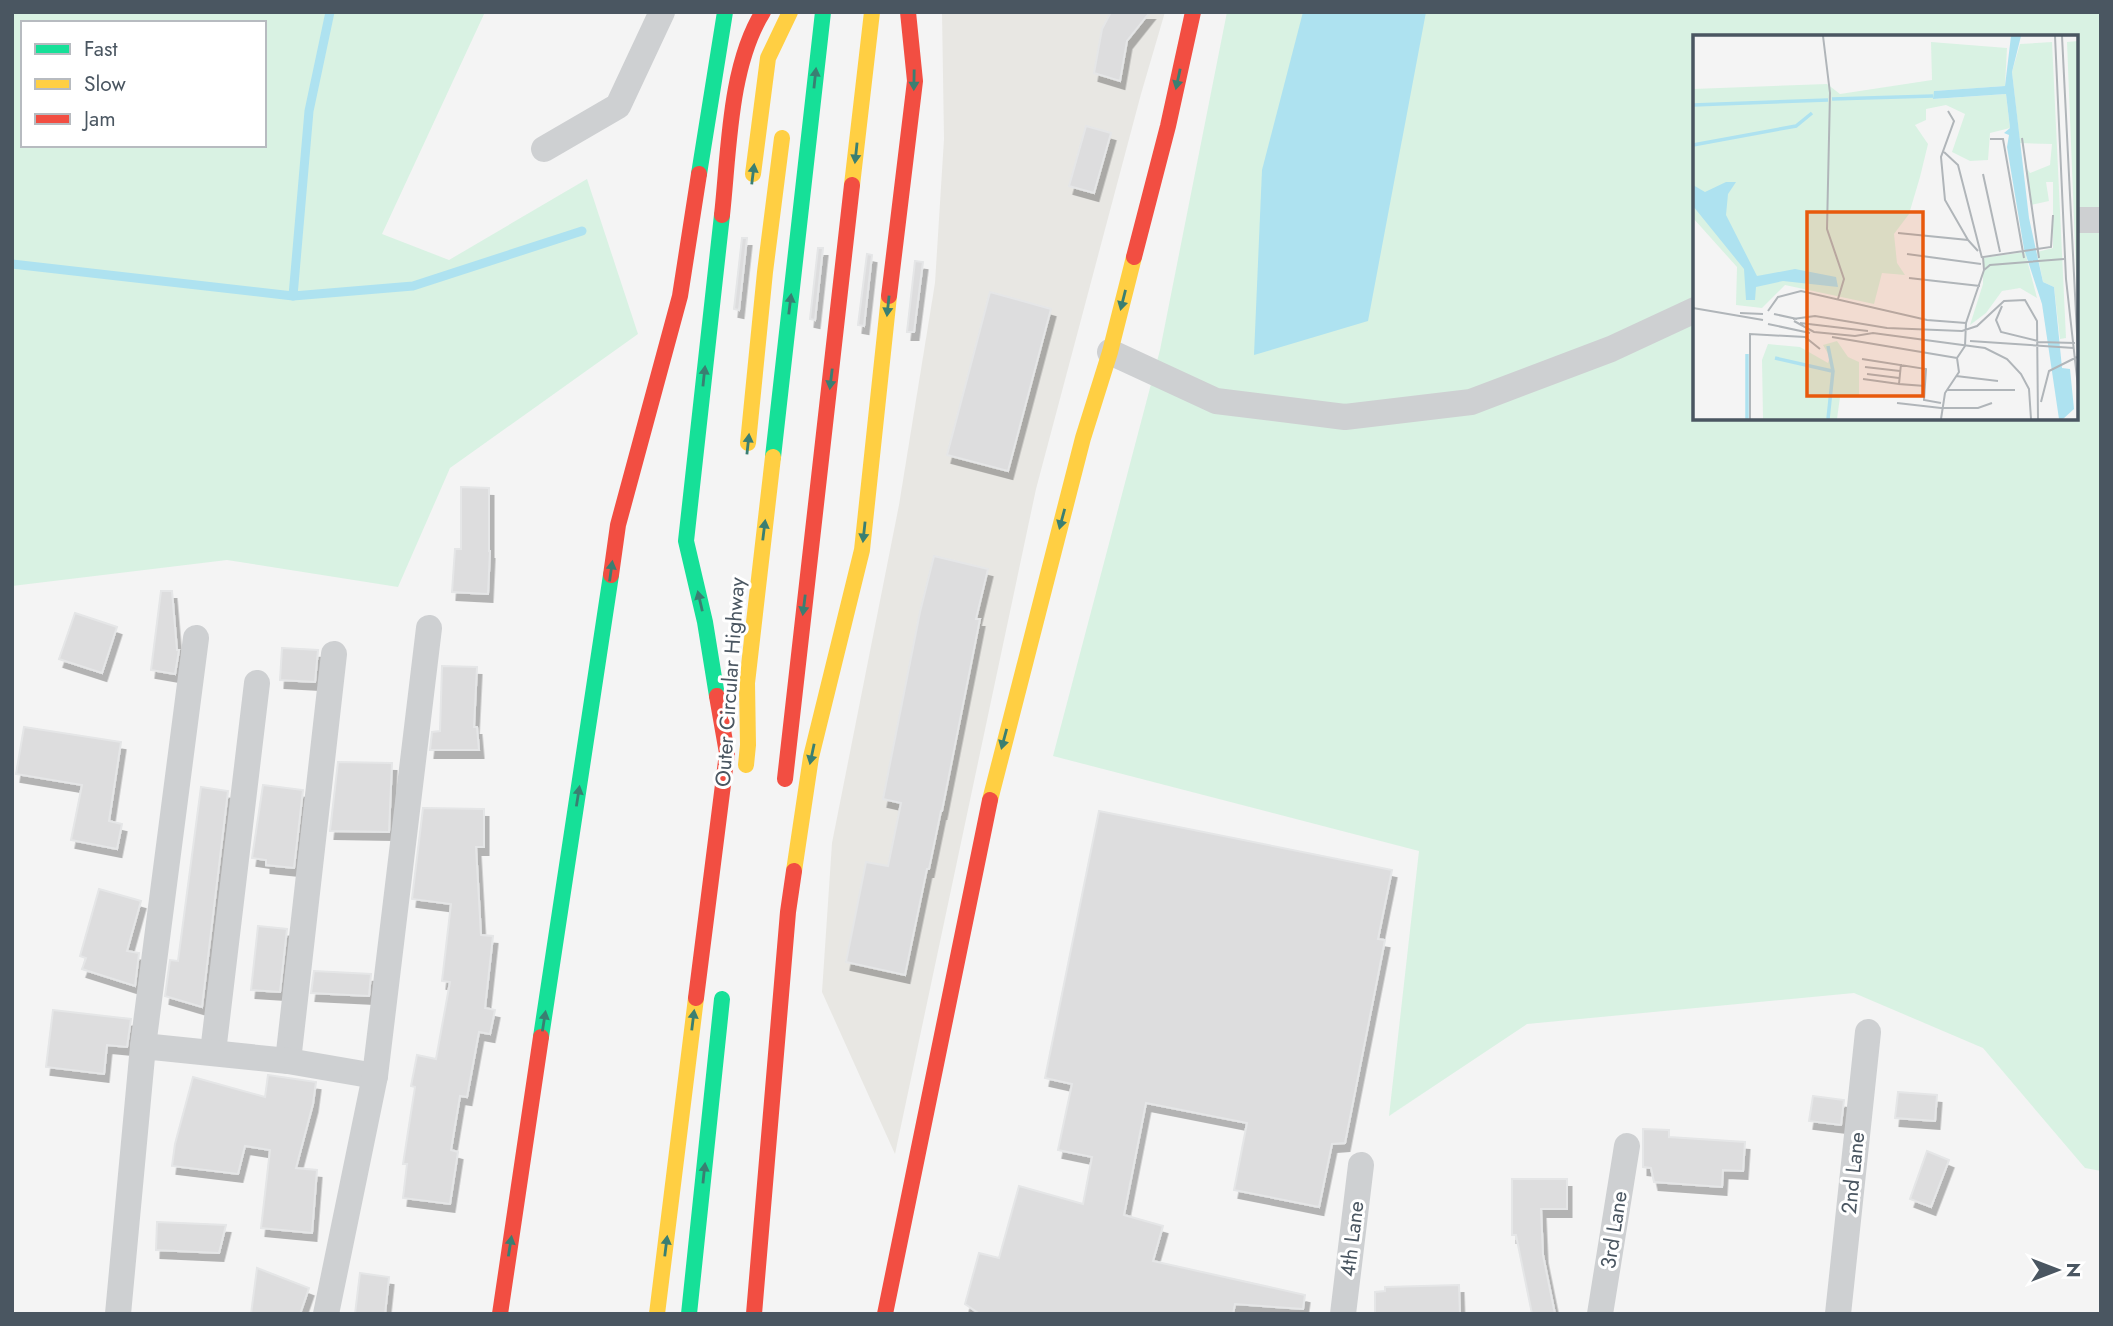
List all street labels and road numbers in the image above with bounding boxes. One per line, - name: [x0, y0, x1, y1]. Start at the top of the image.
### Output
- street label: Outer Circular Highway: [708, 575, 752, 788]
- street label: 2nd Lane: [1834, 1130, 1872, 1216]
- street label: 3rd Lane: [1593, 1189, 1635, 1271]
- street label: 4th Lane: [1332, 1199, 1372, 1279]

